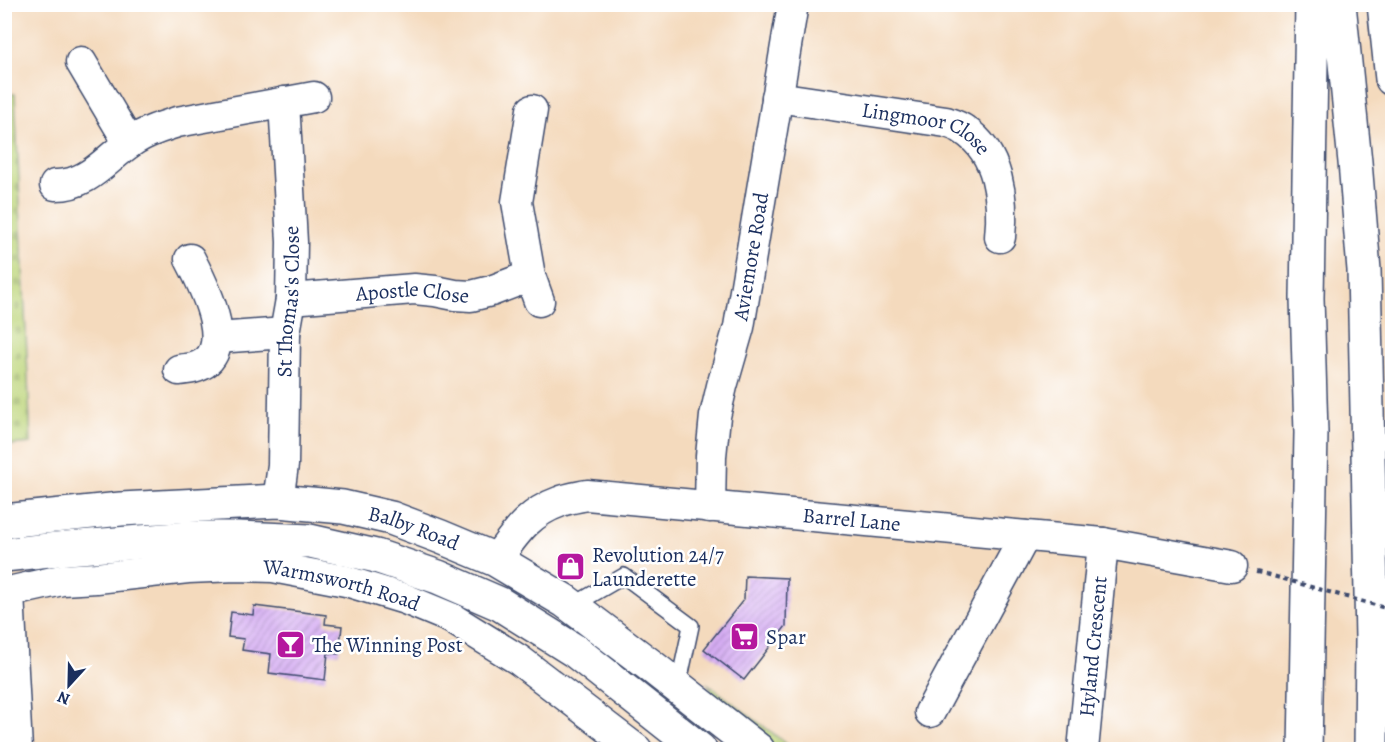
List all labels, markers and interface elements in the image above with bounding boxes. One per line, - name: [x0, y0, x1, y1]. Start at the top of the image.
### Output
- street label: Lingmoor Close: [860, 96, 997, 160]
- street label: Aviemore Road: [726, 189, 775, 324]
- street label: St Thomas's Close: [270, 225, 306, 378]
- street label: Apostle Close: [354, 275, 470, 310]
- street label: Balby Road: [366, 499, 464, 557]
- street label: Barrel Lane: [801, 501, 902, 538]
- place label: Revolution 24/7 Launderette: [592, 541, 724, 593]
- shop icon: Revolution 24/7 Launderette: [555, 551, 587, 583]
- street label: Warmsworth Road: [262, 553, 425, 618]
- street label: Hyland Crescent: [1072, 575, 1114, 718]
- supermarket icon: Spar: [729, 621, 761, 653]
- place label: Spar: [766, 623, 806, 651]
- bar icon: The Winning Post: [275, 629, 307, 661]
- place label: The Winning Post: [312, 631, 463, 659]
- north arrow: [39, 655, 99, 715]
- text: N: [54, 685, 73, 710]

